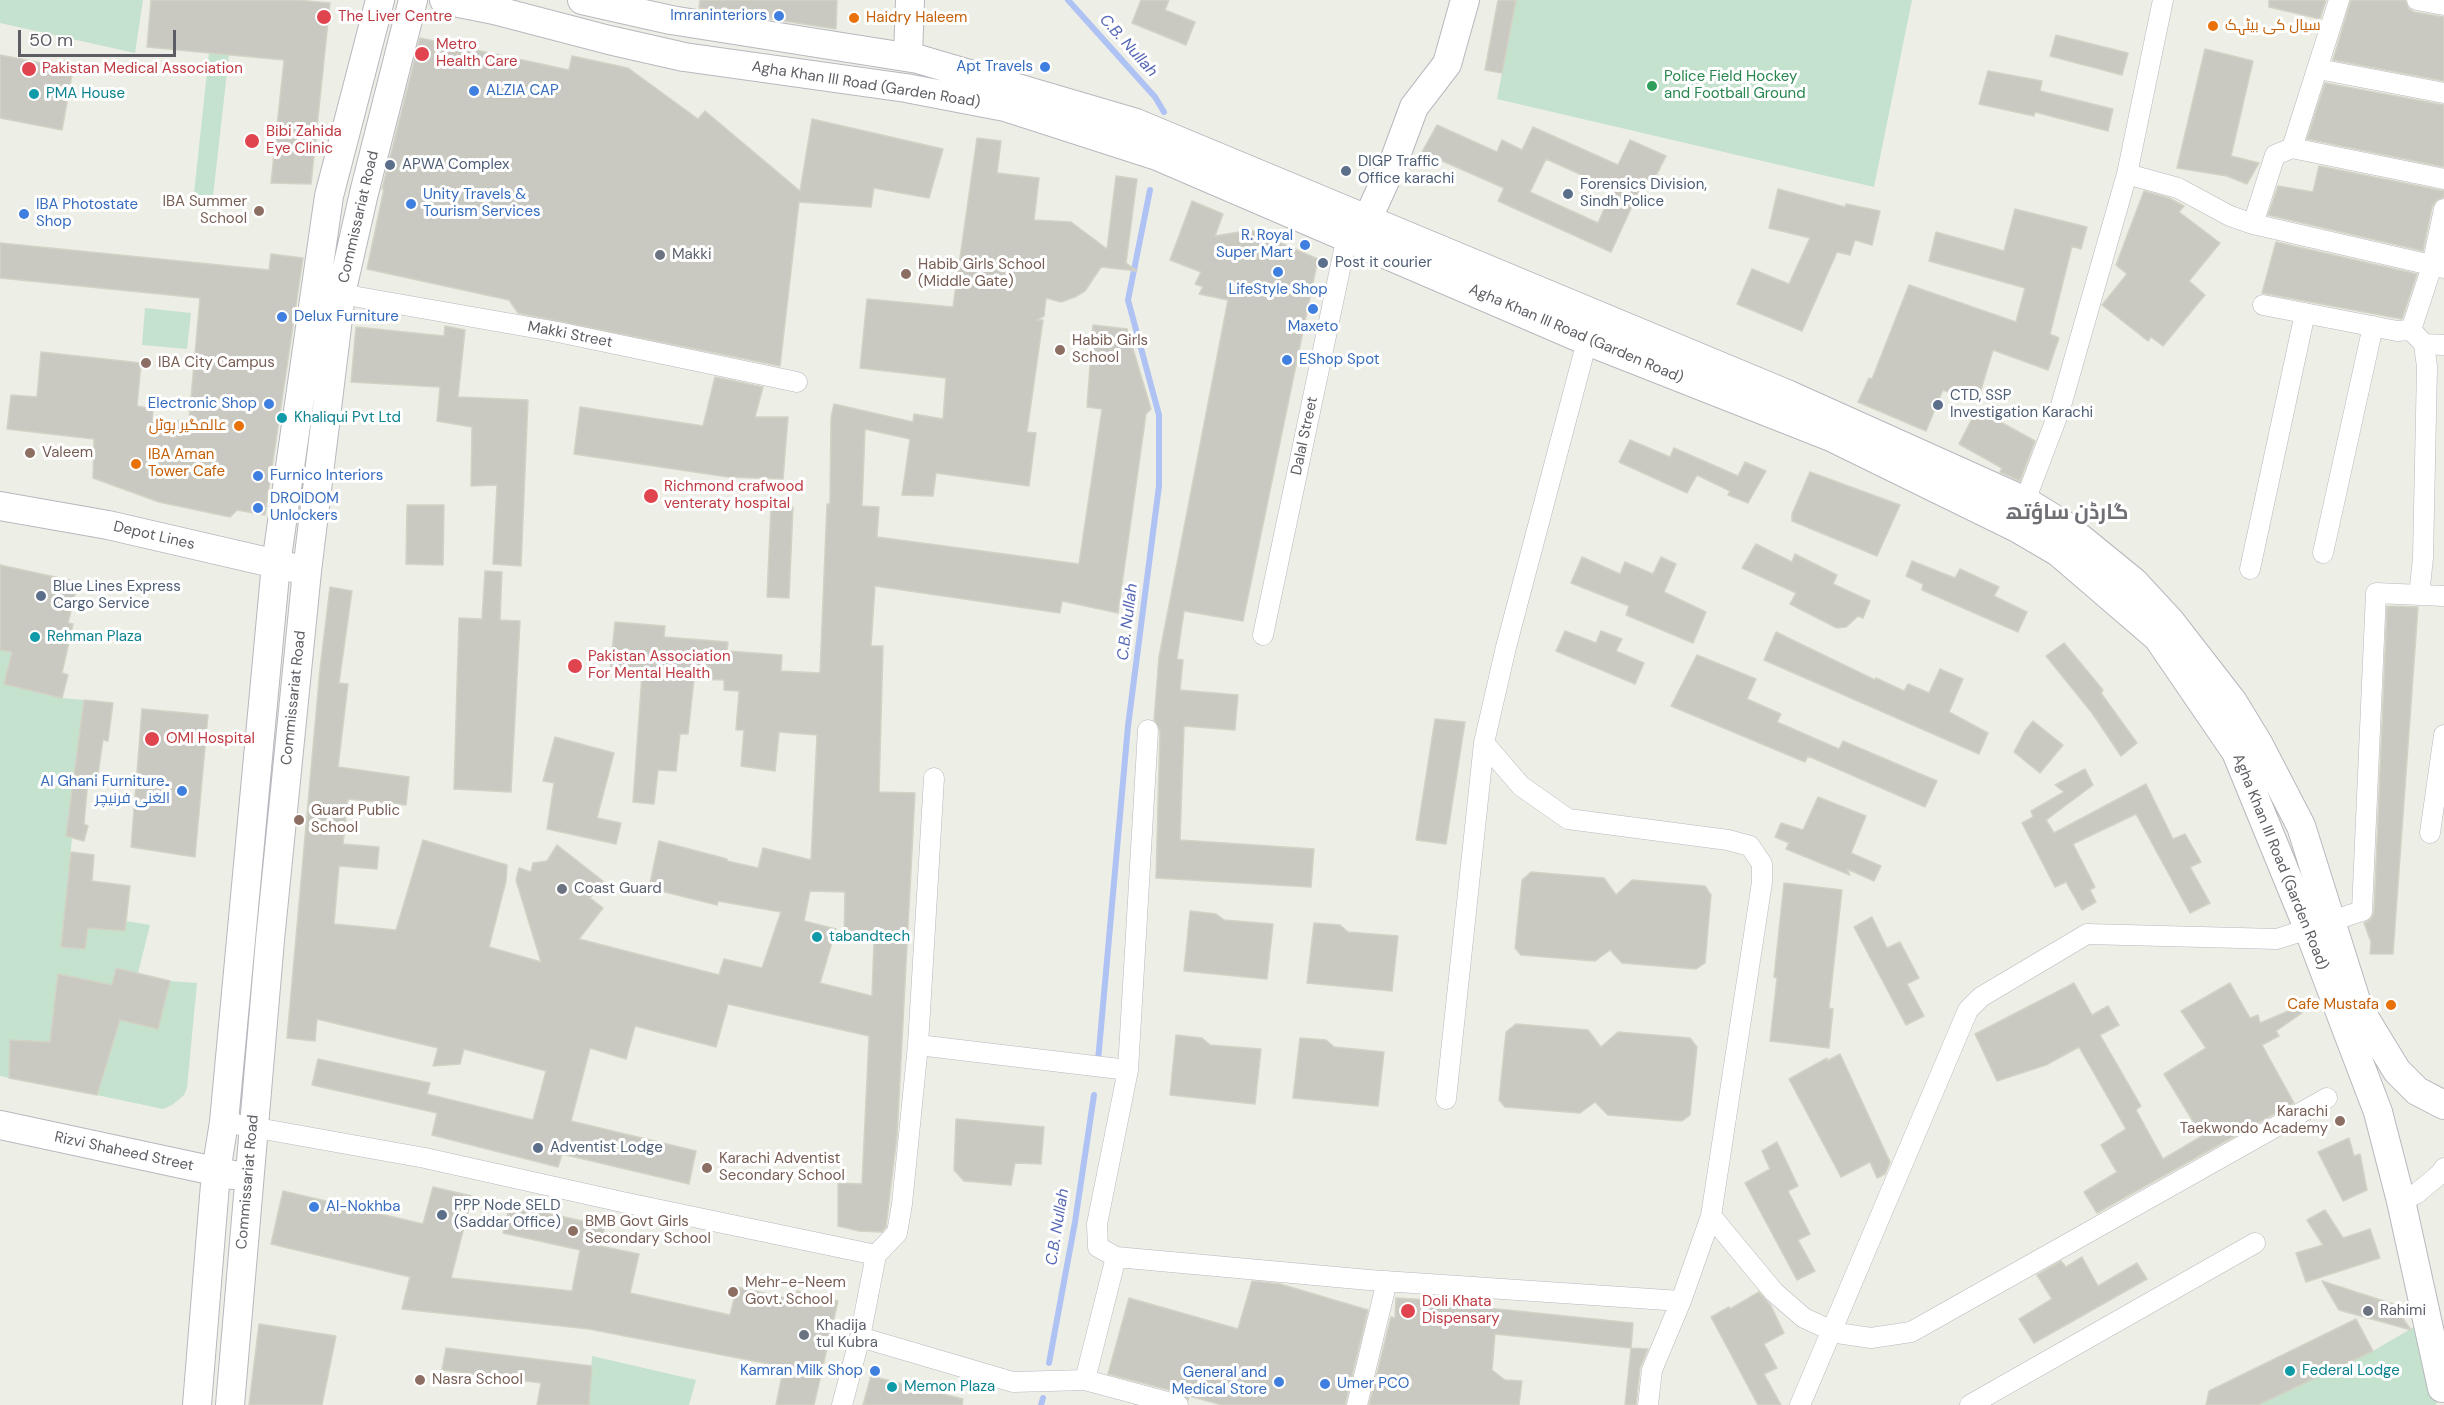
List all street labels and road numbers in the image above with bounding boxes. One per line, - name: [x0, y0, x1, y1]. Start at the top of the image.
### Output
- street label: Agha Khan III Road (Garden Road): [750, 58, 982, 112]
- street label: Commissariat Road: [335, 149, 383, 285]
- street label: Agha Khan III Road (Garden Road): [1466, 281, 1686, 387]
- street label: Makki Street: [526, 318, 614, 352]
- street label: Dalal Street: [1288, 395, 1322, 477]
- street label: Depot Lines: [112, 518, 196, 554]
- street label: Commissariat Road: [278, 630, 310, 766]
- street label: Agha Khan III Road (Garden Road): [2228, 751, 2332, 973]
- street label: Commissariat Road: [233, 1114, 263, 1250]
- street label: Rizvi Shaheed Street: [53, 1128, 195, 1176]

